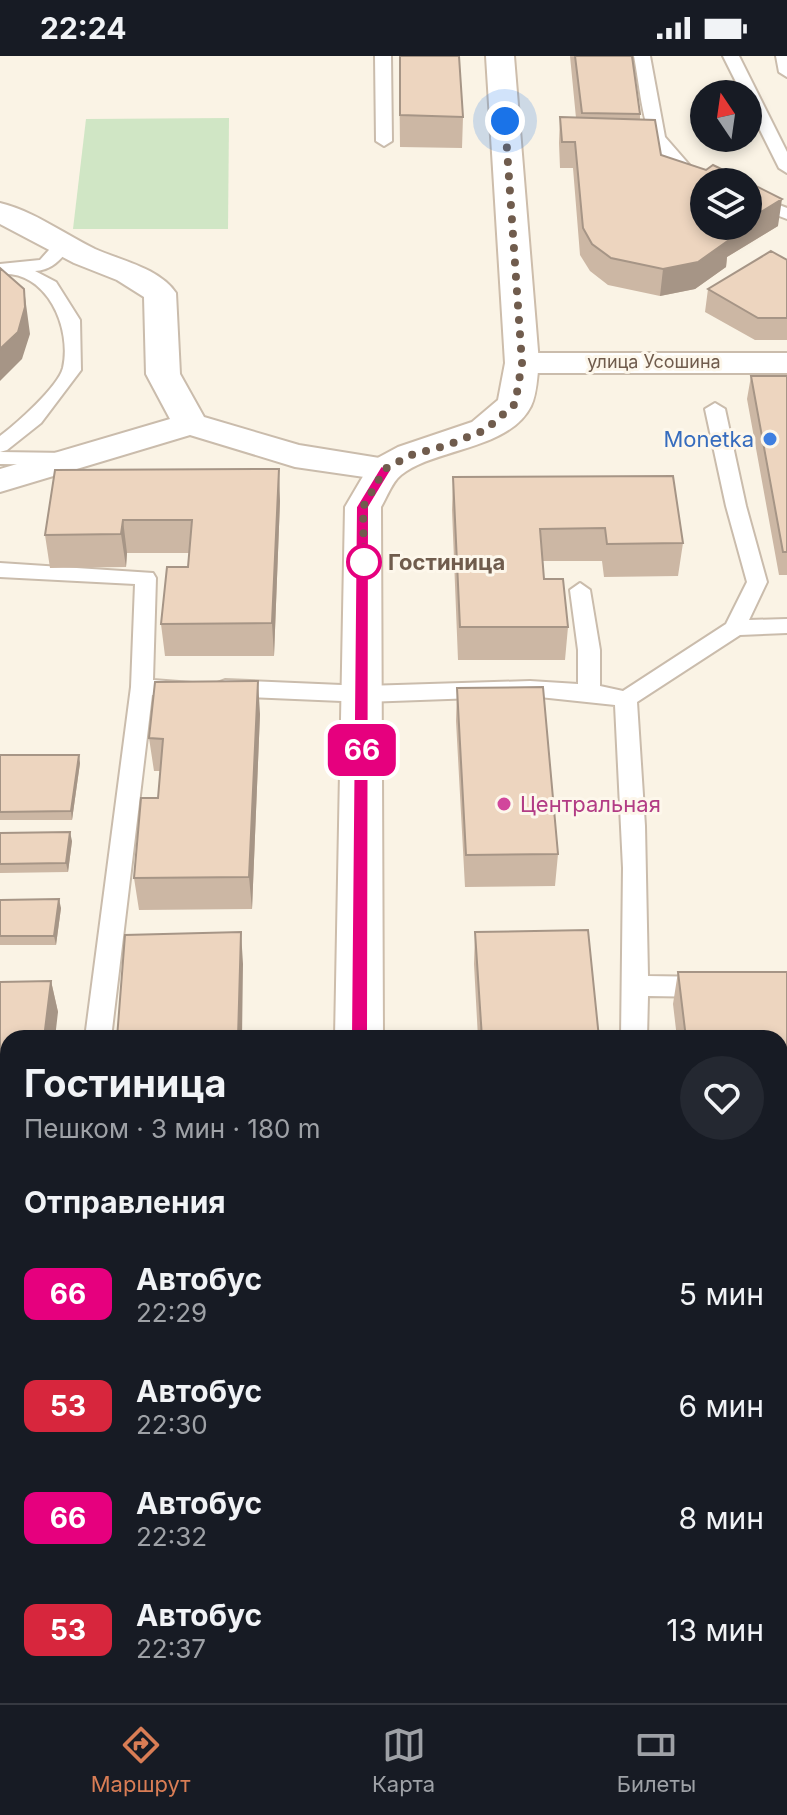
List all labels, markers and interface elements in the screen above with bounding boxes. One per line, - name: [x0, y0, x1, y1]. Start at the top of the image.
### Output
- text: 22:24: [40, 10, 127, 46]
- north arrow: [690, 80, 762, 152]
- map controls: [690, 80, 762, 240]
- your location: [485, 101, 525, 141]
- button: layers: [690, 168, 762, 240]
- street label: улица Усошина: [587, 351, 721, 372]
- place label: Monetka: [663, 426, 754, 452]
- marker: Monetka: [761, 430, 779, 448]
- marker: Гостиница: [347, 545, 381, 579]
- place label: Гостиница: [388, 549, 505, 575]
- line badge: 66: [326, 724, 398, 776]
- text: 66: [344, 733, 380, 767]
- place label: Центральная: [520, 791, 661, 817]
- marker: Центральная: [495, 795, 513, 813]
- button: heart: [680, 1056, 764, 1140]
- text: Гостиница: [24, 1060, 226, 1106]
- text: Пешком · 3 мин · 180 m: [24, 1113, 321, 1144]
- text: Отправления: [24, 1184, 226, 1220]
- text: Автобус: [136, 1261, 262, 1297]
- text: 5 мин: [679, 1276, 764, 1312]
- text: 66: [50, 1277, 86, 1311]
- text: 22:29: [136, 1297, 207, 1328]
- text: Автобус: [136, 1373, 262, 1409]
- text: 6 мин: [678, 1388, 764, 1424]
- text: 53: [50, 1389, 86, 1423]
- text: 22:30: [136, 1409, 208, 1440]
- text: Автобус: [136, 1485, 262, 1521]
- text: 8 мин: [678, 1500, 764, 1536]
- text: 66: [50, 1501, 86, 1535]
- text: 22:32: [136, 1521, 207, 1552]
- text: Автобус: [136, 1597, 262, 1633]
- text: 13 мин: [666, 1612, 764, 1648]
- text: 53: [50, 1613, 86, 1647]
- text: 22:37: [136, 1633, 206, 1664]
- tab: Маршрут: [91, 1723, 191, 1797]
- tab: Карта: [372, 1723, 435, 1797]
- tab: Билеты: [617, 1723, 696, 1797]

